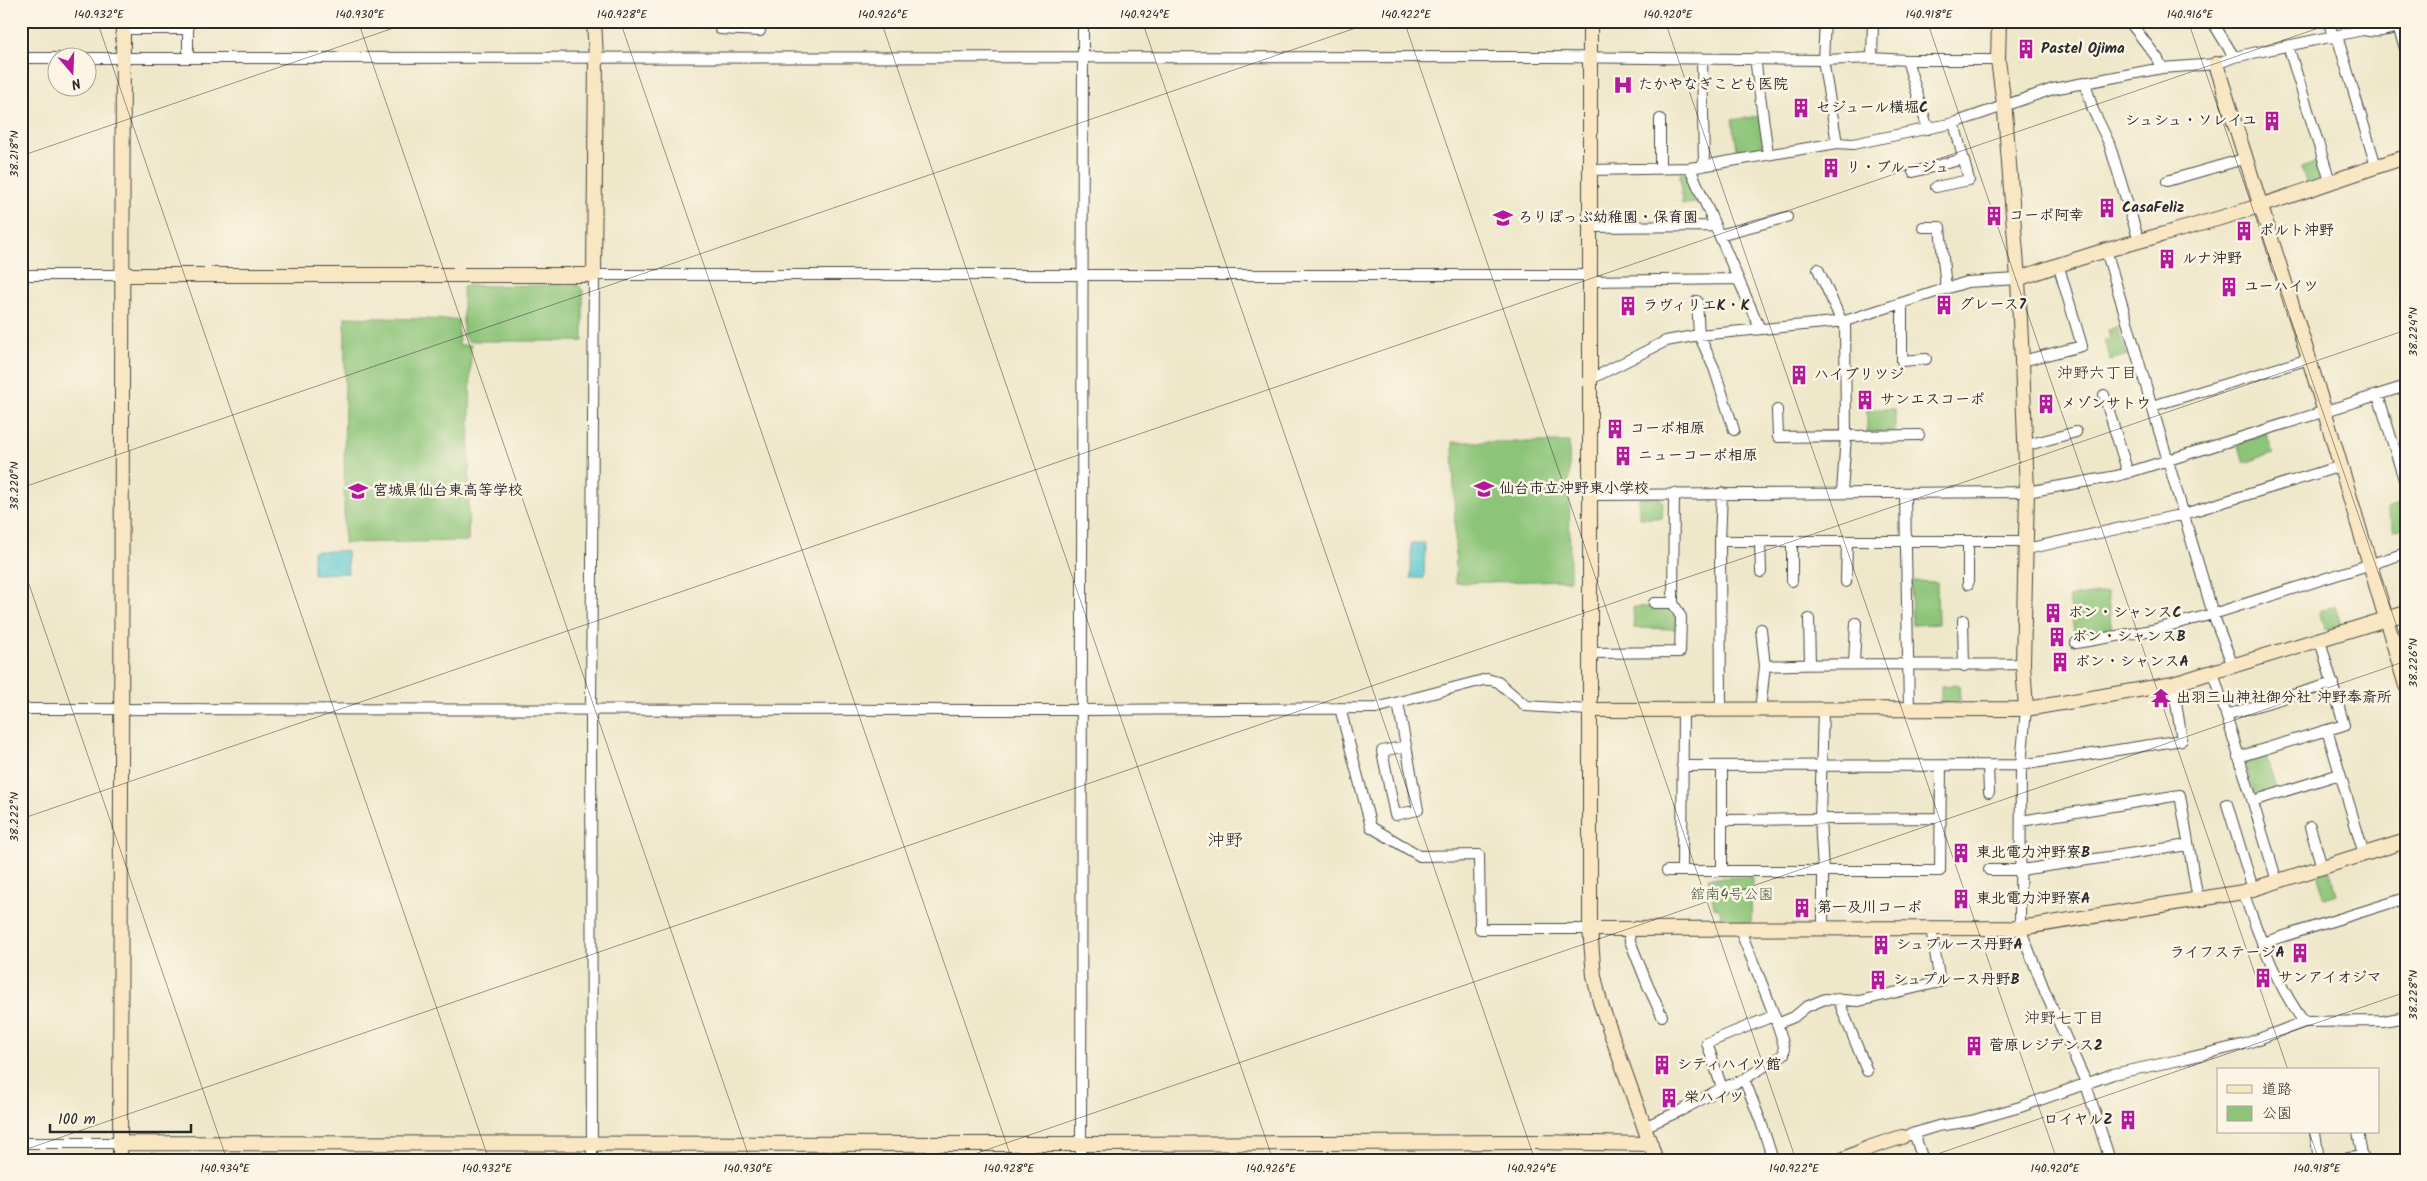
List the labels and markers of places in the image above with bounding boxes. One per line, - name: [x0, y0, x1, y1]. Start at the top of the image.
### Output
- place label: Pastel Ojima: [2041, 37, 2125, 61]
- building icon: Pastel Ojima: [2015, 38, 2037, 60]
- place label: たかやなぎこども医院: [1638, 73, 1788, 97]
- hospital icon: たかやなぎこども医院: [1612, 74, 1634, 96]
- place label: セジュール横堀C: [1816, 96, 1928, 120]
- building icon: セジュール横堀C: [1790, 97, 1812, 119]
- place label: シュシュ・ソレイユ: [2125, 109, 2257, 133]
- building icon: シュシュ・ソレイユ: [2261, 110, 2283, 132]
- place label: リ・ブルージュ: [1846, 156, 1950, 180]
- building icon: リ・ブルージュ: [1820, 157, 1842, 179]
- place label: CasaFeliz: [2122, 196, 2184, 220]
- building icon: CasaFeliz: [2096, 197, 2118, 219]
- place label: コーポ阿幸: [2009, 204, 2084, 228]
- building icon: コーポ阿幸: [1983, 205, 2005, 227]
- place label: ろりぽっぷ幼稚園・保育園: [1518, 206, 1698, 230]
- school or university icon: ろりぽっぷ幼稚園・保育園: [1492, 207, 1514, 229]
- place label: ポルト沖野: [2259, 219, 2334, 243]
- building icon: ポルト沖野: [2233, 220, 2255, 242]
- place label: ルナ沖野: [2182, 247, 2242, 271]
- building icon: ルナ沖野: [2156, 248, 2178, 270]
- place label: ユーハイツ: [2244, 275, 2318, 299]
- building icon: ユーハイツ: [2218, 276, 2240, 298]
- place label: グレース7: [1959, 293, 2027, 317]
- place label: ラヴィリエK・K: [1643, 294, 1750, 318]
- building icon: グレース7: [1933, 294, 1955, 316]
- building icon: ラヴィリエK・K: [1617, 295, 1639, 317]
- place label: ハイブリツジ: [1814, 363, 1904, 387]
- building icon: ハイブリツジ: [1788, 364, 1810, 386]
- place label: サンエスコーポ: [1880, 388, 1985, 412]
- building icon: サンエスコーポ: [1854, 389, 1876, 411]
- place label: メゾンサトウ: [2061, 392, 2151, 416]
- building icon: メゾンサトウ: [2035, 393, 2057, 415]
- place label: コーポ相原: [1630, 417, 1705, 441]
- building icon: コーポ相原: [1604, 418, 1626, 440]
- place label: ニューコーポ相原: [1638, 444, 1758, 468]
- building icon: ニューコーポ相原: [1612, 445, 1634, 467]
- place label: 仙台市立沖野東小学校: [1499, 477, 1649, 501]
- school or university icon: 仙台市立沖野東小学校: [1473, 478, 1495, 500]
- place label: 宮城県仙台東高等学校: [373, 479, 523, 503]
- school or university icon: 宮城県仙台東高等学校: [347, 480, 369, 502]
- place label: ボン・シャンスC: [2068, 601, 2182, 625]
- building icon: ボン・シャンスC: [2042, 602, 2064, 624]
- place label: ボン・シャンスB: [2072, 625, 2186, 649]
- building icon: ボン・シャンスB: [2046, 626, 2068, 648]
- place label: ボン・シャンスA: [2075, 650, 2189, 674]
- building icon: ボン・シャンスA: [2049, 651, 2071, 673]
- place label: 出羽三山神社御分社 沖野奉斎所: [2176, 686, 2392, 710]
- temple icon: 出羽三山神社御分社 沖野奉斎所: [2150, 687, 2172, 709]
- place label: 東北電力沖野寮B: [1976, 841, 2090, 865]
- building icon: 東北電力沖野寮B: [1950, 842, 1972, 864]
- place label: 東北電力沖野寮A: [1976, 887, 2090, 911]
- building icon: 東北電力沖野寮A: [1950, 888, 1972, 910]
- place label: 第一及川コーポ: [1817, 896, 1922, 920]
- building icon: 第一及川コーポ: [1791, 897, 1813, 919]
- place label: シュプルース丹野A: [1896, 933, 2023, 957]
- building icon: シュプルース丹野A: [1870, 934, 1892, 956]
- place label: ライフステージA: [2170, 941, 2285, 965]
- building icon: ライフステージA: [2289, 942, 2311, 964]
- place label: サンアイオジマ: [2278, 966, 2382, 990]
- building icon: サンアイオジマ: [2252, 967, 2274, 989]
- place label: シュプルース丹野B: [1893, 968, 2020, 992]
- building icon: シュプルース丹野B: [1867, 969, 1889, 991]
- place label: 菅原レジデンス2: [1989, 1034, 2103, 1058]
- building icon: 菅原レジデンス2: [1963, 1035, 1985, 1057]
- place label: シティハイツ館: [1677, 1053, 1781, 1077]
- building icon: シティハイツ館: [1651, 1054, 1673, 1076]
- place label: 栄ハイツ: [1684, 1086, 1744, 1110]
- building icon: 栄ハイツ: [1658, 1087, 1680, 1109]
- place label: ロイヤルZ: [2044, 1108, 2113, 1132]
- building icon: ロイヤルZ: [2117, 1109, 2139, 1131]

